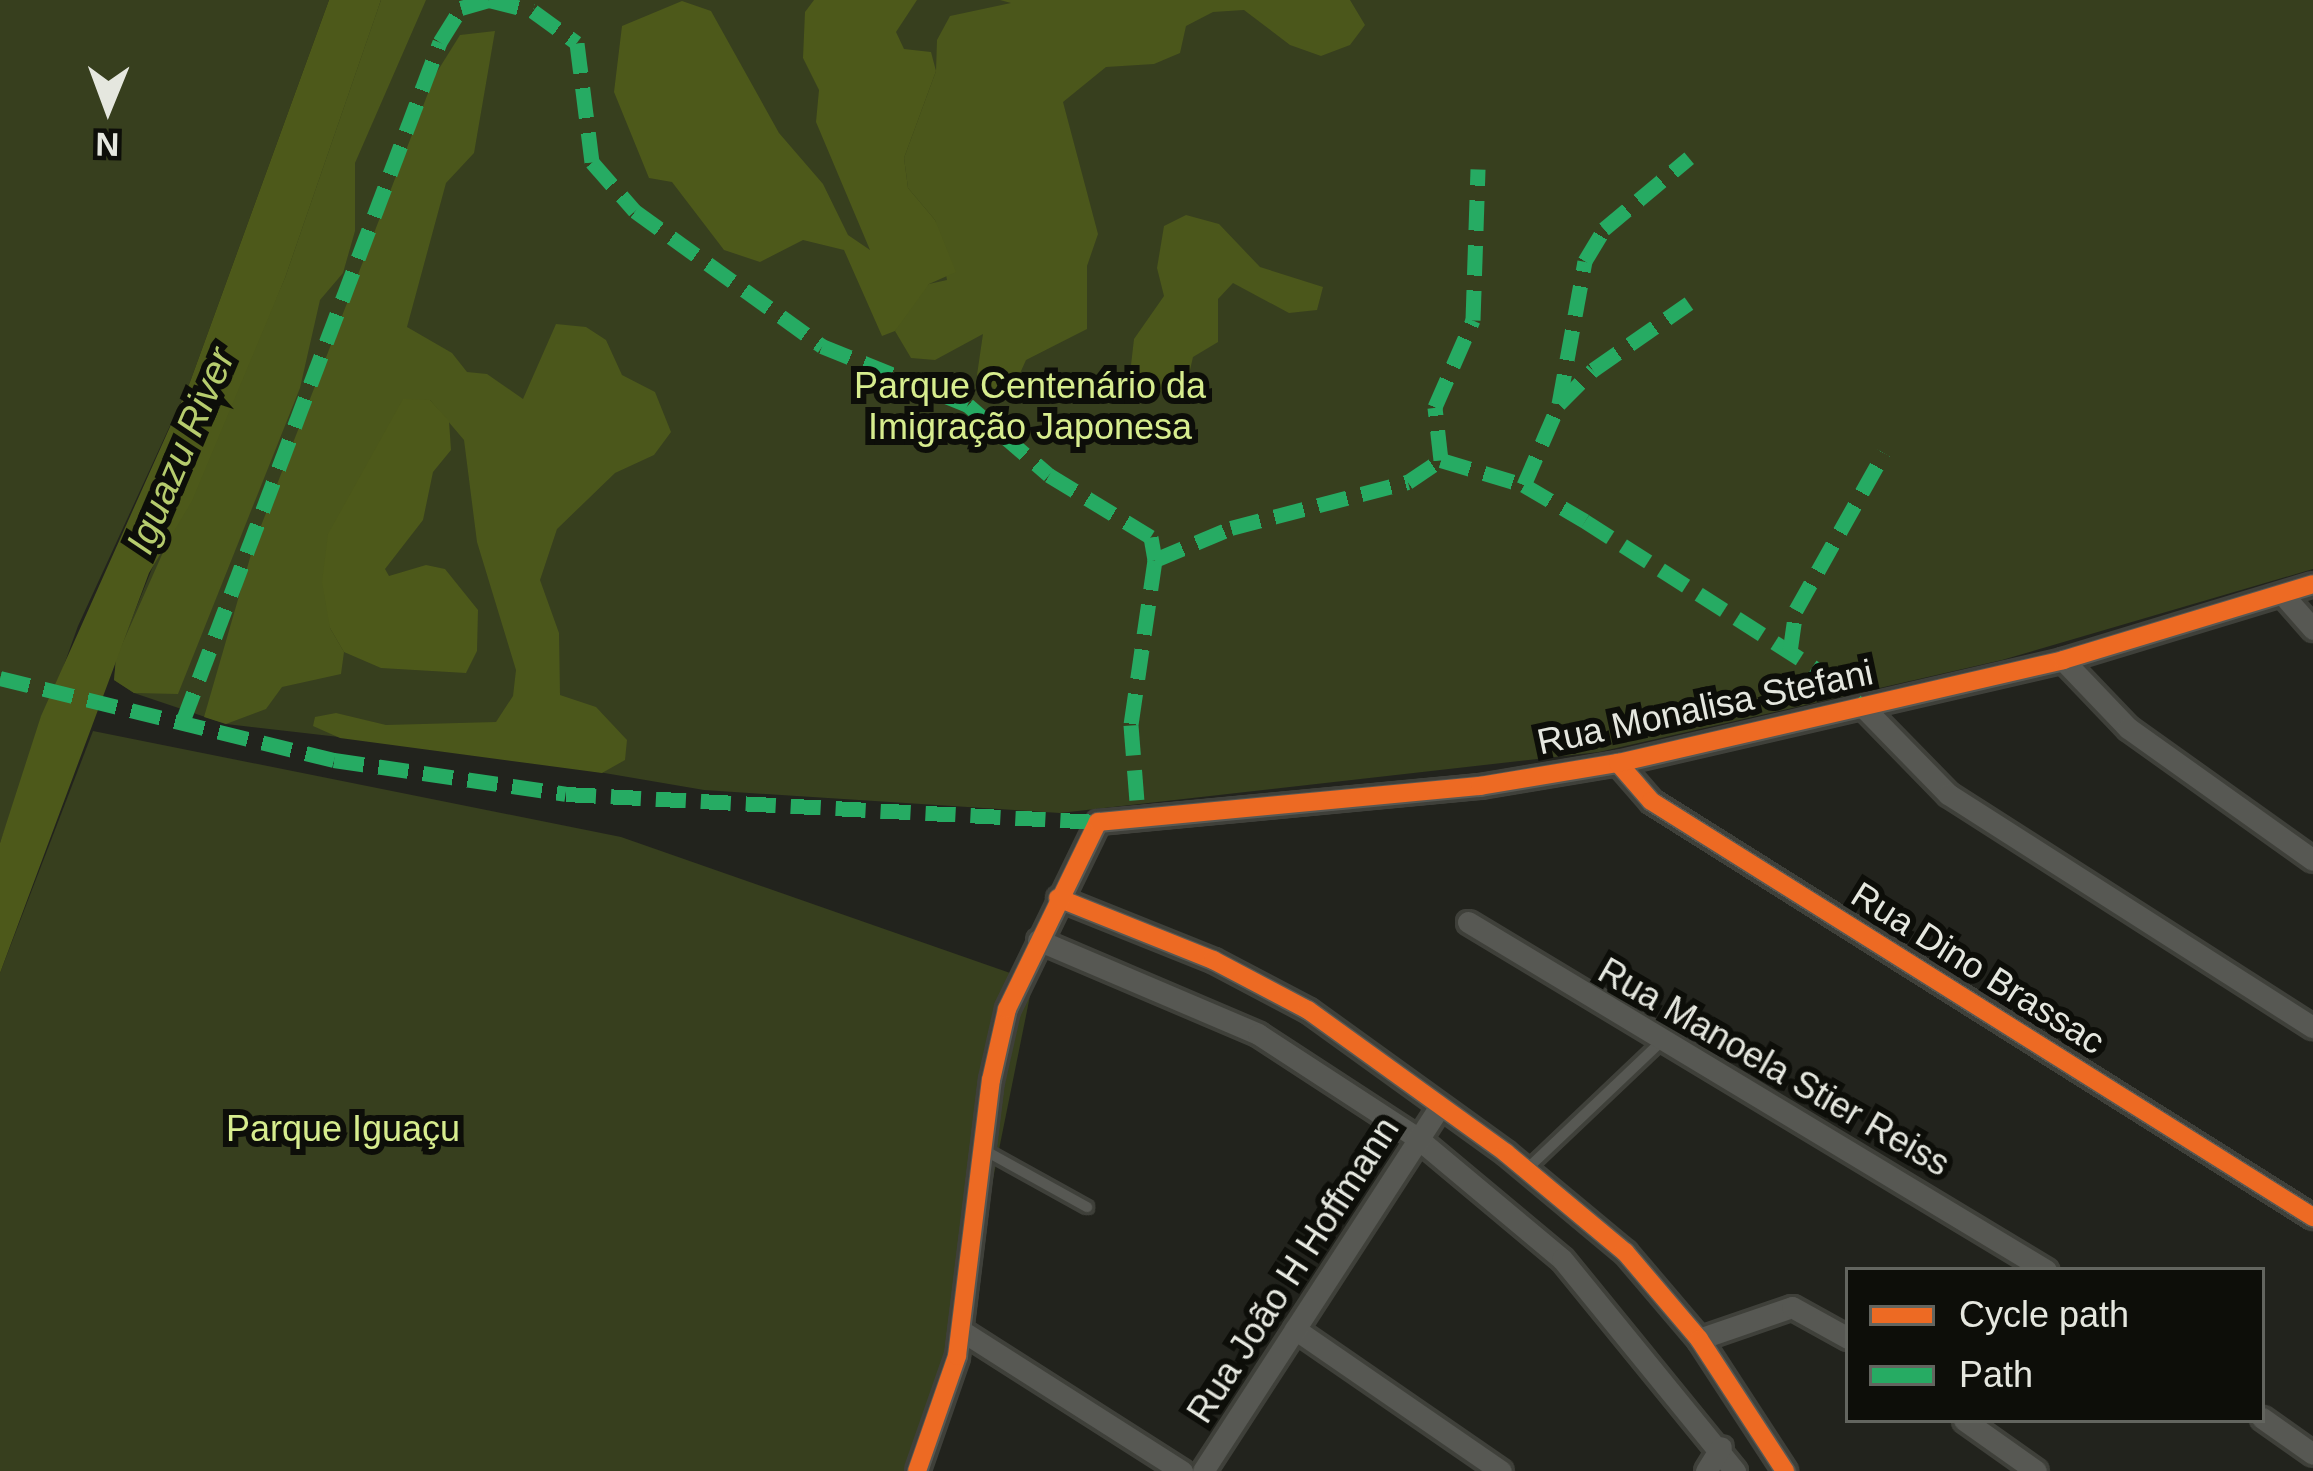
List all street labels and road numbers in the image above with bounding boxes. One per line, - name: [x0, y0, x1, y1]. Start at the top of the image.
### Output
- street label: Rua Monalisa Stefani: [1533, 650, 1877, 764]
- street label: Rua Dino Brassac: [1844, 873, 2112, 1063]
- street label: Rua Manoela Stier Reiss: [1591, 949, 1957, 1185]
- street label: Rua João H Hoffmann: [1178, 1109, 1408, 1431]

